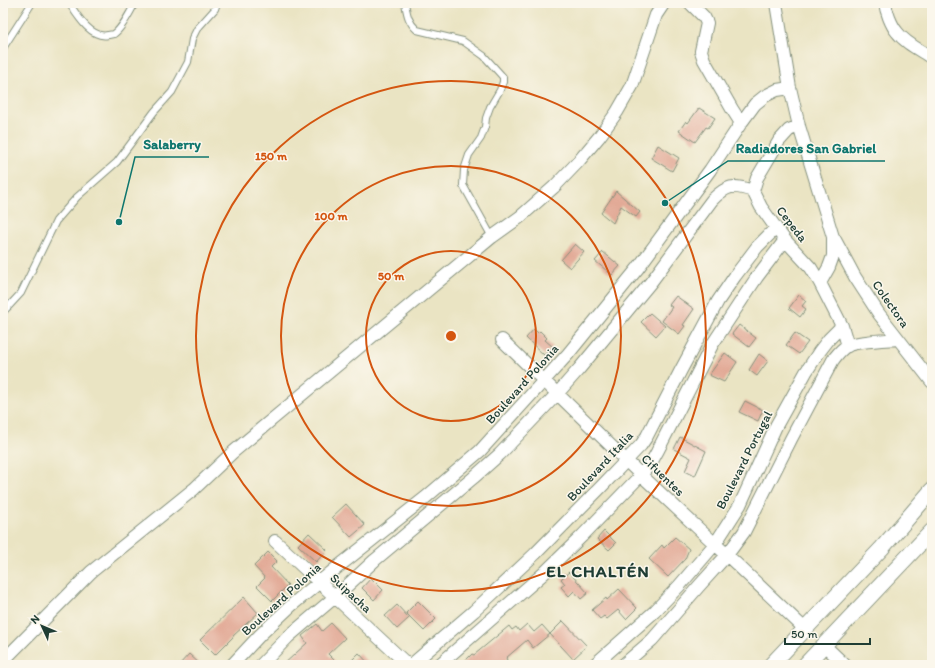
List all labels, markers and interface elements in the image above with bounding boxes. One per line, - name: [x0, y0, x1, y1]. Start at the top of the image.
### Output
- callout: Salaberry: [135, 131, 209, 157]
- callout: Radiadores San Gabriel: [728, 135, 885, 161]
- text: Salaberry: [143, 136, 201, 153]
- text: Radiadores San Gabriel: [736, 140, 877, 157]
- text: 150 m: [255, 149, 288, 163]
- street label: Cepeda: [773, 203, 811, 245]
- text: 100 m: [314, 209, 348, 223]
- text: 50 m: [378, 269, 405, 283]
- street label: Colectora: [869, 277, 913, 331]
- centre of rings: [444, 329, 458, 343]
- street label: Boulevard Polonia: [482, 341, 562, 427]
- street label: Boulevard Portugal: [713, 408, 775, 512]
- street label: Boulevard Italia: [564, 428, 636, 504]
- street label: Cifuentes: [638, 451, 688, 499]
- street label: Boulevard Polonia: [238, 559, 324, 639]
- district label: EL CHALTÉN: [546, 561, 650, 581]
- street label: Suipacha: [327, 570, 375, 616]
- north arrow: [22, 606, 62, 646]
- text: N: [28, 612, 42, 627]
- scale bar: [785, 620, 870, 646]
- text: 50 m: [791, 627, 817, 641]

